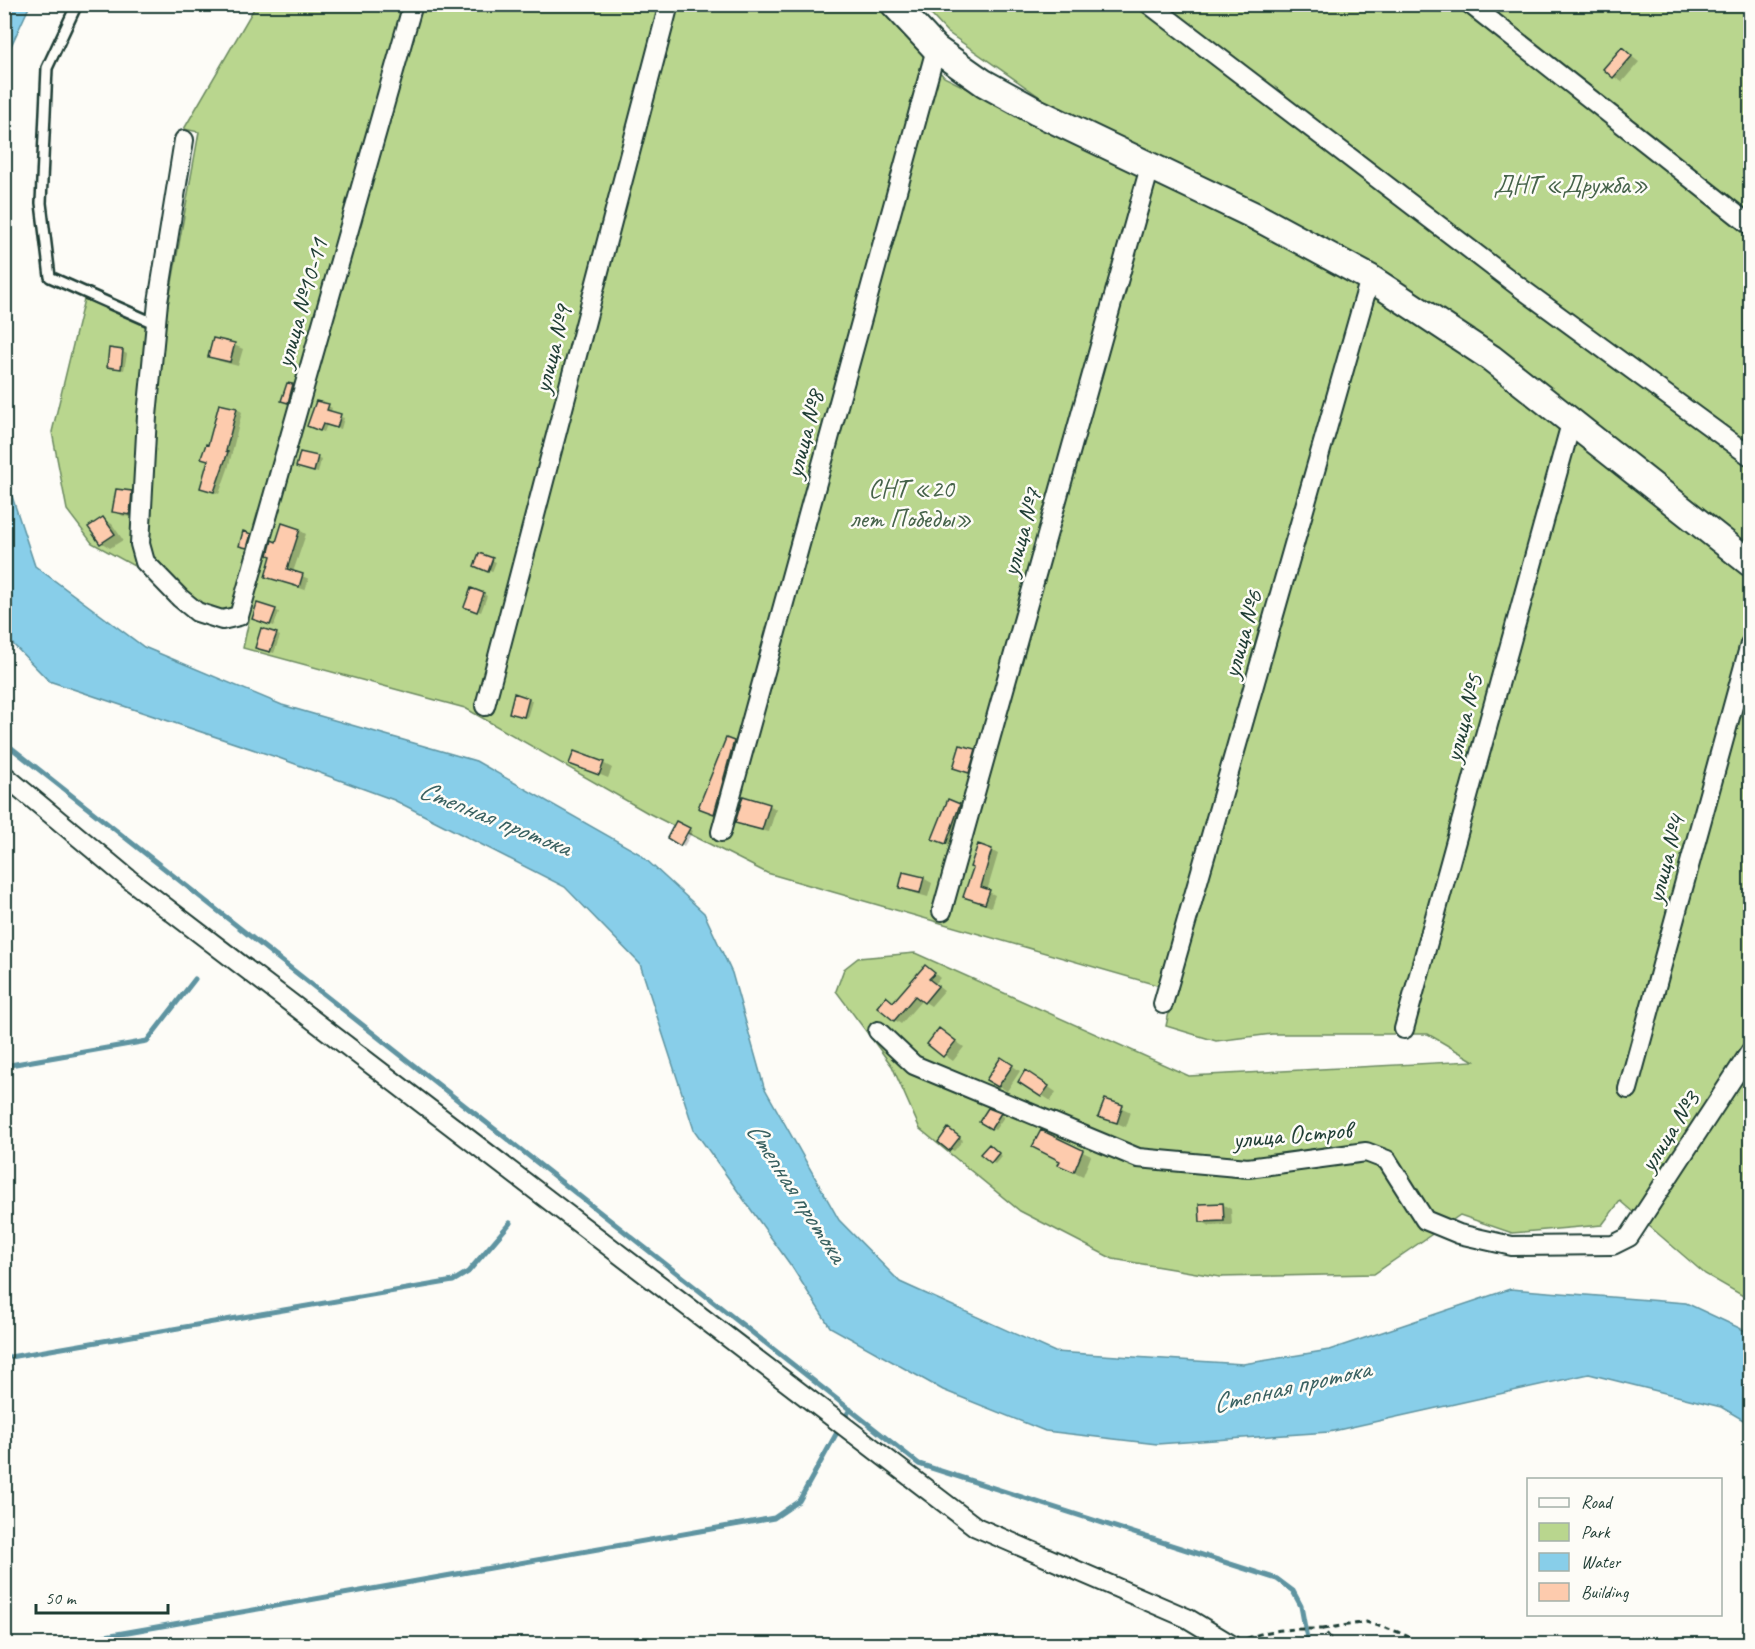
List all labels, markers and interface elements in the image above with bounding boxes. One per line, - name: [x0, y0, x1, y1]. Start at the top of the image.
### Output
- park label: ДНТ «Дружба»: [1494, 168, 1648, 201]
- street label: улица №10-11: [267, 233, 336, 374]
- street label: улица №9: [524, 299, 581, 398]
- street label: улица №8: [776, 384, 833, 483]
- park label: СНТ «20 лет Победы»: [850, 472, 972, 535]
- street label: улица №7: [993, 483, 1050, 582]
- street label: улица №6: [1214, 585, 1271, 684]
- street label: улица №5: [1435, 669, 1491, 767]
- water label: Степная протока: [414, 772, 578, 865]
- street label: улица №4: [1637, 809, 1694, 908]
- street label: улица №3: [1630, 1083, 1709, 1179]
- street label: улица Остров: [1229, 1112, 1358, 1156]
- water label: Степная протока: [739, 1115, 857, 1271]
- water label: Степная протока: [1209, 1351, 1376, 1421]
- legend: [1527, 1478, 1722, 1616]
- text: Road: [1581, 1491, 1614, 1513]
- text: Park: [1581, 1521, 1611, 1543]
- text: Water: [1581, 1551, 1622, 1573]
- scale bar: [36, 1577, 168, 1615]
- text: Building: [1581, 1581, 1630, 1603]
- text: 50 m: [45, 1587, 78, 1609]

